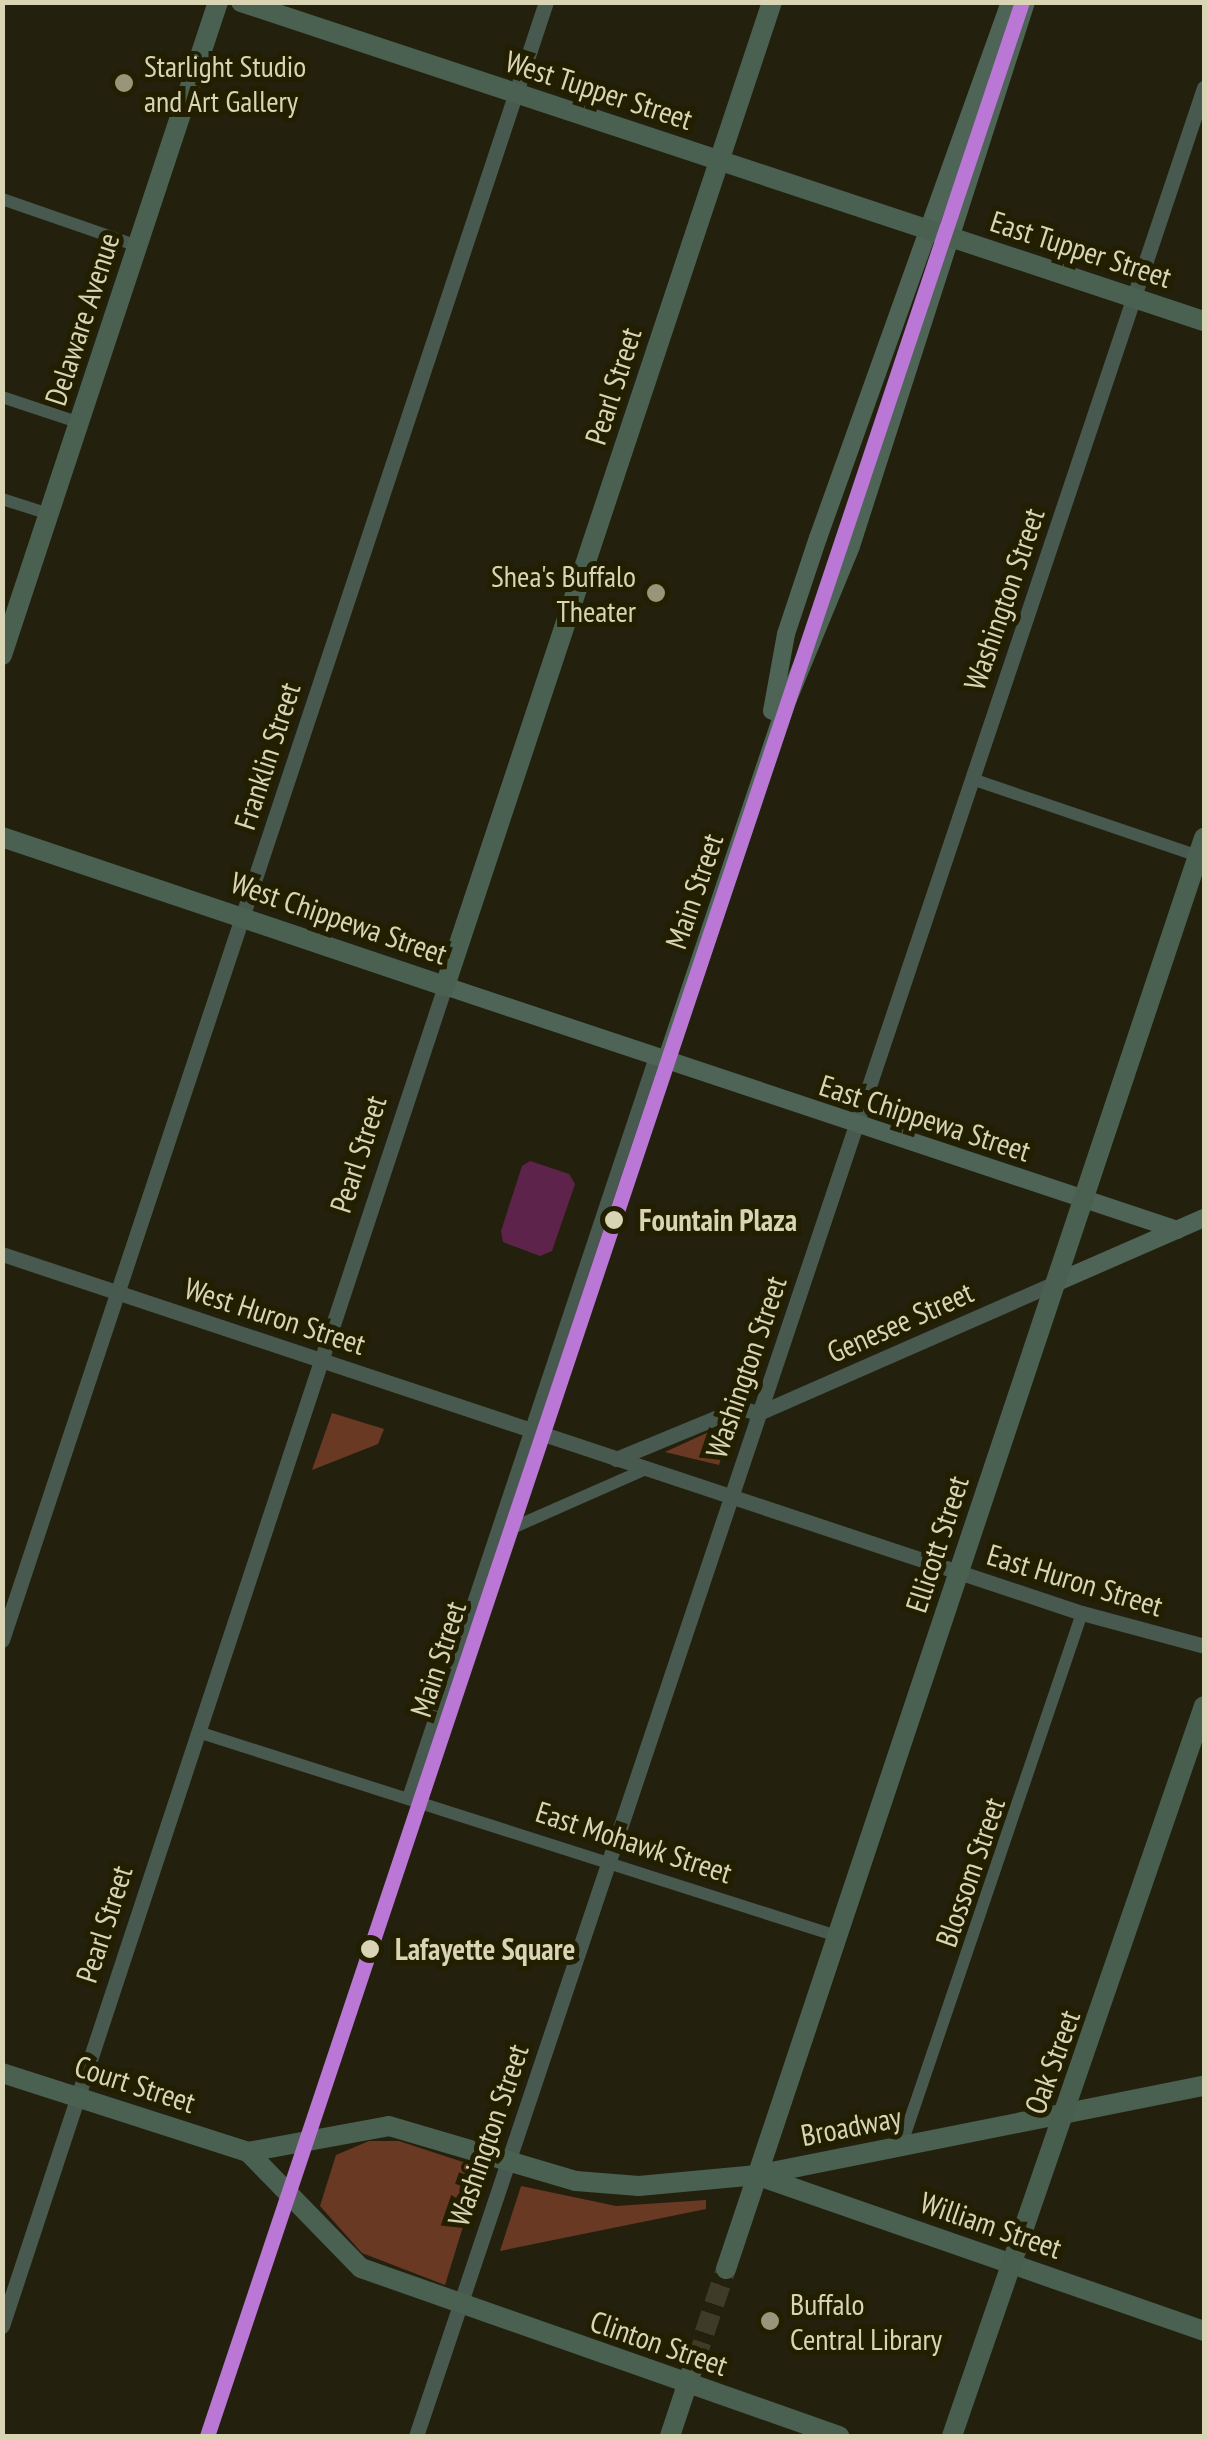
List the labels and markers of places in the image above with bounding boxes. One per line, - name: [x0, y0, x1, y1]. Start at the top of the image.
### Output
- place label: Starlight Studio and Art Gallery: [144, 48, 306, 118]
- marker: Starlight Studio and Art Gallery: [113, 72, 135, 94]
- place label: Shea's Buffalo Theater: [491, 558, 636, 628]
- marker: Shea's Buffalo Theater: [645, 582, 667, 604]
- place label: Fountain Plaza: [639, 1202, 797, 1238]
- marker: Fountain Plaza: [598, 1204, 630, 1236]
- place label: Lafayette Square: [395, 1931, 575, 1967]
- marker: Lafayette Square: [354, 1933, 386, 1965]
- place label: Buffalo Central Library: [790, 2286, 942, 2356]
- marker: Buffalo Central Library: [759, 2310, 781, 2332]

